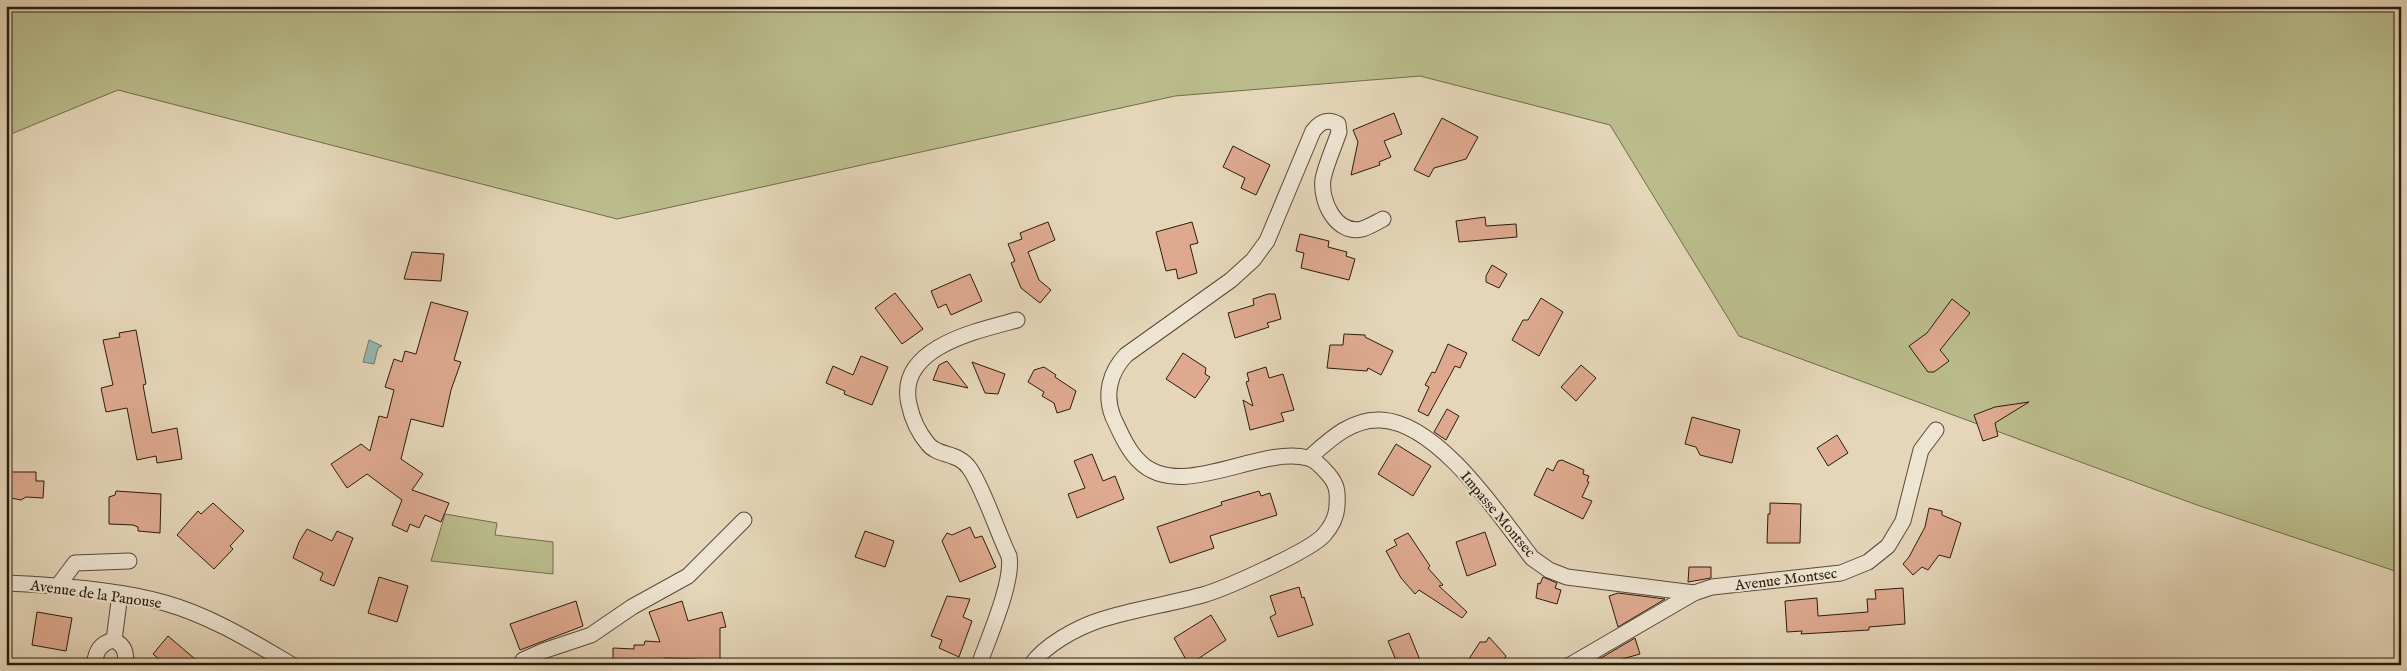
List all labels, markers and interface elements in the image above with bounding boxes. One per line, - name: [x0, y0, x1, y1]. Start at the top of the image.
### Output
- street label: Impasse Montsec: [1456, 467, 1539, 561]
- street label: Avenue Montsec: [1733, 564, 1838, 595]
- street label: Avenue de la Panouse: [28, 576, 163, 613]

